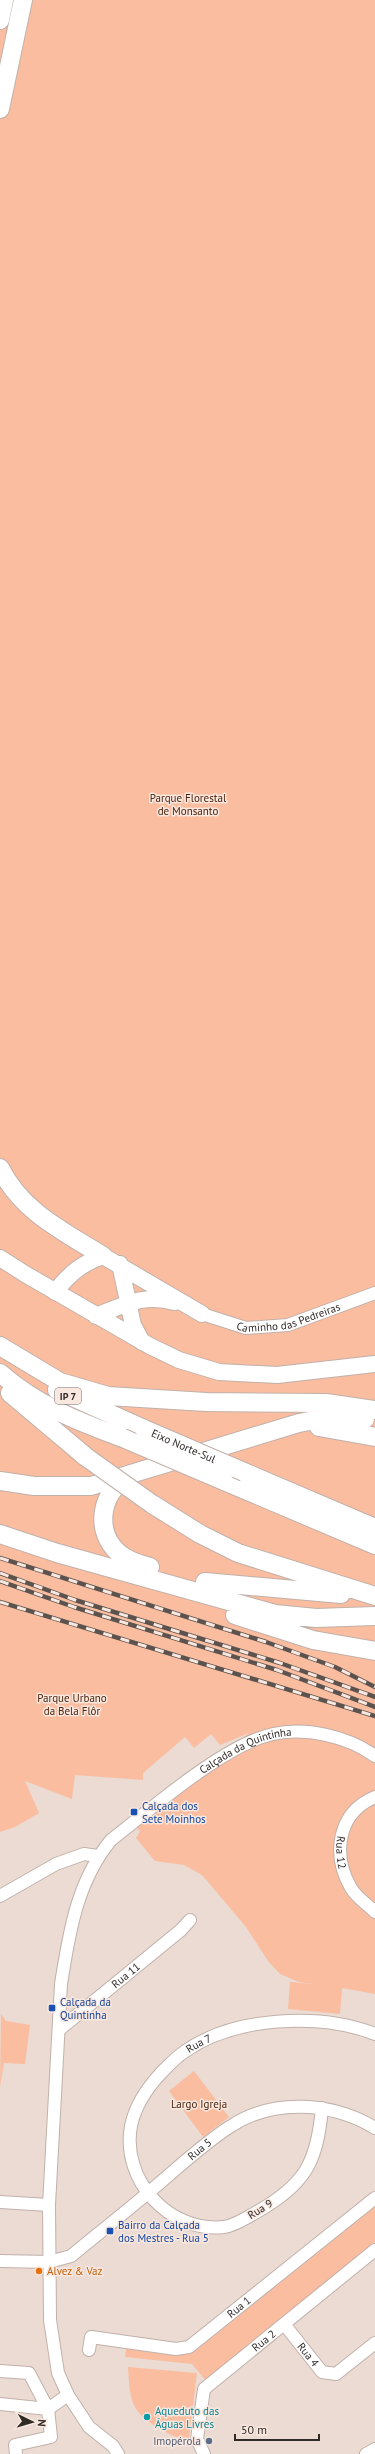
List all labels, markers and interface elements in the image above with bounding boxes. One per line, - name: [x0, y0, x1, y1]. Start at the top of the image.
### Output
- park label: Parque Florestal de Monsanto: [150, 791, 227, 818]
- street label: Caminho das Pedreiras: [235, 1299, 342, 1335]
- road number: IP 7: [55, 1388, 81, 1404]
- street label: Eixo Norte-Sul: [149, 1426, 219, 1466]
- park label: Parque Urbano da Bela Flôr: [37, 1691, 107, 1718]
- street label: Calçada da Quintinha: [196, 1725, 292, 1777]
- place label: Calçada dos Sete Moinhos: [142, 1799, 206, 1826]
- marker: Calçada dos Sete Moinhos: [129, 1807, 139, 1817]
- street label: Rua 12: [333, 1835, 350, 1870]
- street label: Rua 11: [109, 1959, 143, 1991]
- place label: Calçada da Quintinha: [60, 1995, 111, 2022]
- marker: Calçada da Quintinha: [47, 2003, 57, 2013]
- street label: Rua 7: [183, 2031, 213, 2056]
- park label: Largo Igreja: [171, 2097, 227, 2111]
- street label: Rua 5: [185, 2135, 214, 2163]
- street label: Rua 9: [245, 2196, 275, 2222]
- place label: Bairro da Calçada dos Mestres - Rua 5: [118, 2218, 209, 2245]
- marker: Bairro da Calçada dos Mestres - Rua 5: [105, 2226, 115, 2236]
- place label: Alvez & Vaz: [47, 2264, 103, 2278]
- marker: Alvez & Vaz: [34, 2266, 44, 2276]
- street label: Rua 1: [224, 2293, 254, 2321]
- street label: Rua 2: [249, 2327, 279, 2354]
- street label: Rua 4: [294, 2340, 322, 2369]
- north arrow: [12, 2402, 52, 2442]
- place label: Aqueduto das Águas Livres: [155, 2404, 219, 2431]
- marker: Aqueduto das Águas Livres: [142, 2412, 152, 2422]
- scale bar: [235, 2416, 319, 2442]
- text: N: [35, 2419, 49, 2427]
- text: 50 m: [241, 2422, 267, 2437]
- place label: Imopérola: [153, 2434, 201, 2448]
- marker: Imopérola: [204, 2436, 214, 2446]

